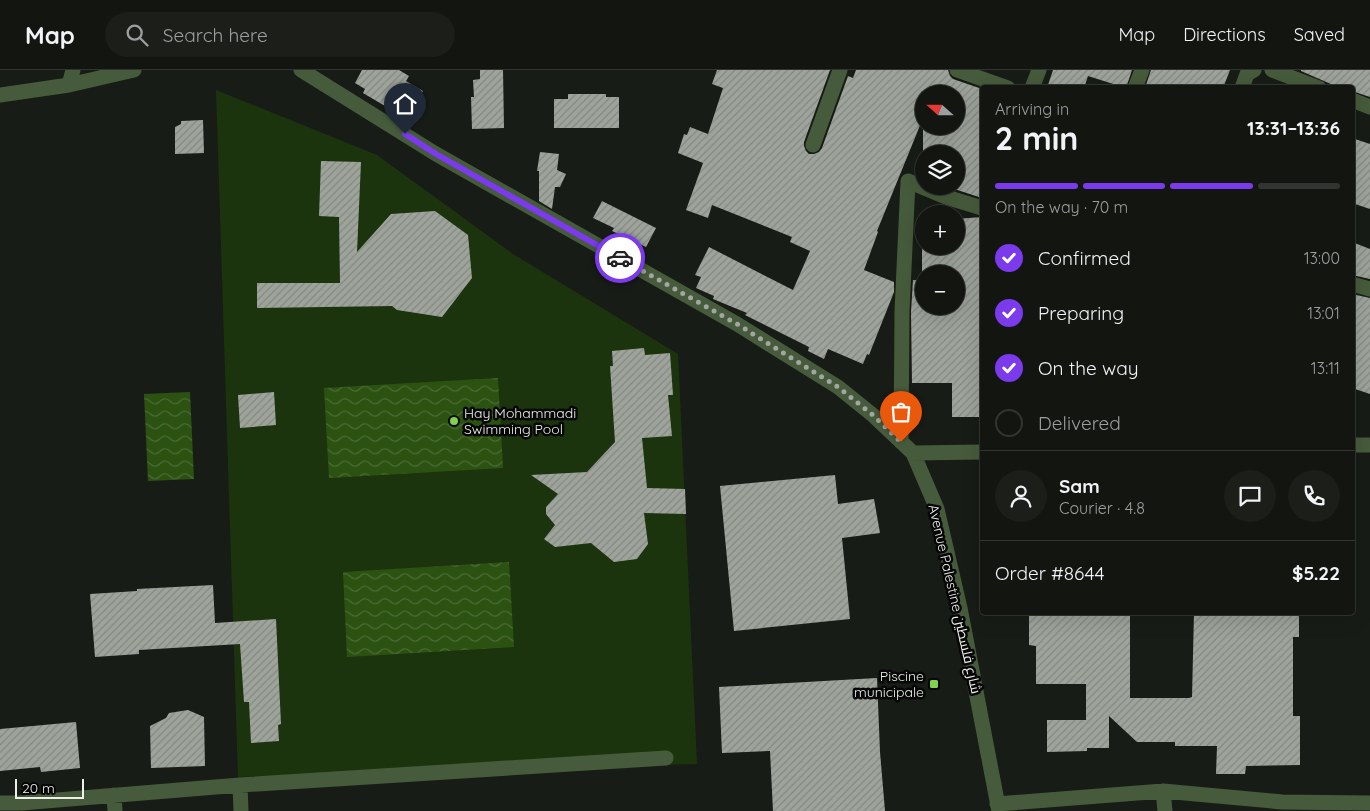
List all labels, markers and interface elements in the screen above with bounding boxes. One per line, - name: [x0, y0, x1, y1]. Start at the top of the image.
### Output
- search box: [105, 12, 455, 57]
- text: Map: [25, 20, 75, 50]
- icon: search: [123, 21, 151, 49]
- text: Search here: [163, 23, 268, 47]
- text: Map: [1118, 23, 1155, 46]
- text: Directions: [1183, 23, 1266, 46]
- text: Saved: [1294, 23, 1345, 46]
- pin: [384, 83, 426, 134]
- north arrow: [915, 85, 965, 135]
- map controls: [915, 85, 965, 315]
- icon: home: [391, 90, 419, 118]
- text: Arriving in: [995, 99, 1069, 119]
- text: 13:31–13:36: [1247, 116, 1340, 140]
- text: 2 min: [995, 118, 1078, 158]
- button: layers: [915, 145, 965, 195]
- text: On the way · 70 m: [995, 197, 1128, 217]
- button: +: [915, 205, 965, 255]
- courier: [595, 233, 645, 283]
- icon: car: [606, 244, 634, 272]
- icon: check: [995, 244, 1023, 272]
- text: Confirmed: [1038, 246, 1131, 270]
- text: 13:00: [1304, 248, 1340, 268]
- button: −: [915, 265, 965, 315]
- icon: check: [995, 299, 1023, 327]
- text: Preparing: [1038, 301, 1124, 325]
- text: 13:01: [1307, 303, 1340, 323]
- icon: check: [995, 354, 1023, 382]
- text: On the way: [1038, 356, 1139, 380]
- text: 13:11: [1311, 358, 1340, 378]
- pin: [880, 391, 922, 442]
- icon: bag: [887, 398, 915, 426]
- place label: Hay Mohammadi Swimming Pool: [464, 404, 576, 438]
- text: Delivered: [1038, 411, 1121, 435]
- marker: Hay Mohammadi Swimming Pool: [448, 415, 460, 427]
- button: person: [995, 470, 1047, 522]
- button: chat: [1224, 470, 1276, 522]
- button: phone: [1288, 470, 1340, 522]
- text: Sam: [1059, 474, 1100, 498]
- text: Courier · 4.8: [1059, 498, 1145, 518]
- street label: Avenue Palestine شارع فلسطين: [924, 503, 986, 695]
- text: Order #8644: [995, 561, 1104, 585]
- text: $5.22: [1292, 561, 1340, 585]
- place label: Piscine municipale: [854, 667, 924, 701]
- marker: Piscine municipale: [928, 678, 940, 690]
- scale bar: [15, 776, 84, 799]
- text: 20 m: [22, 779, 55, 797]

